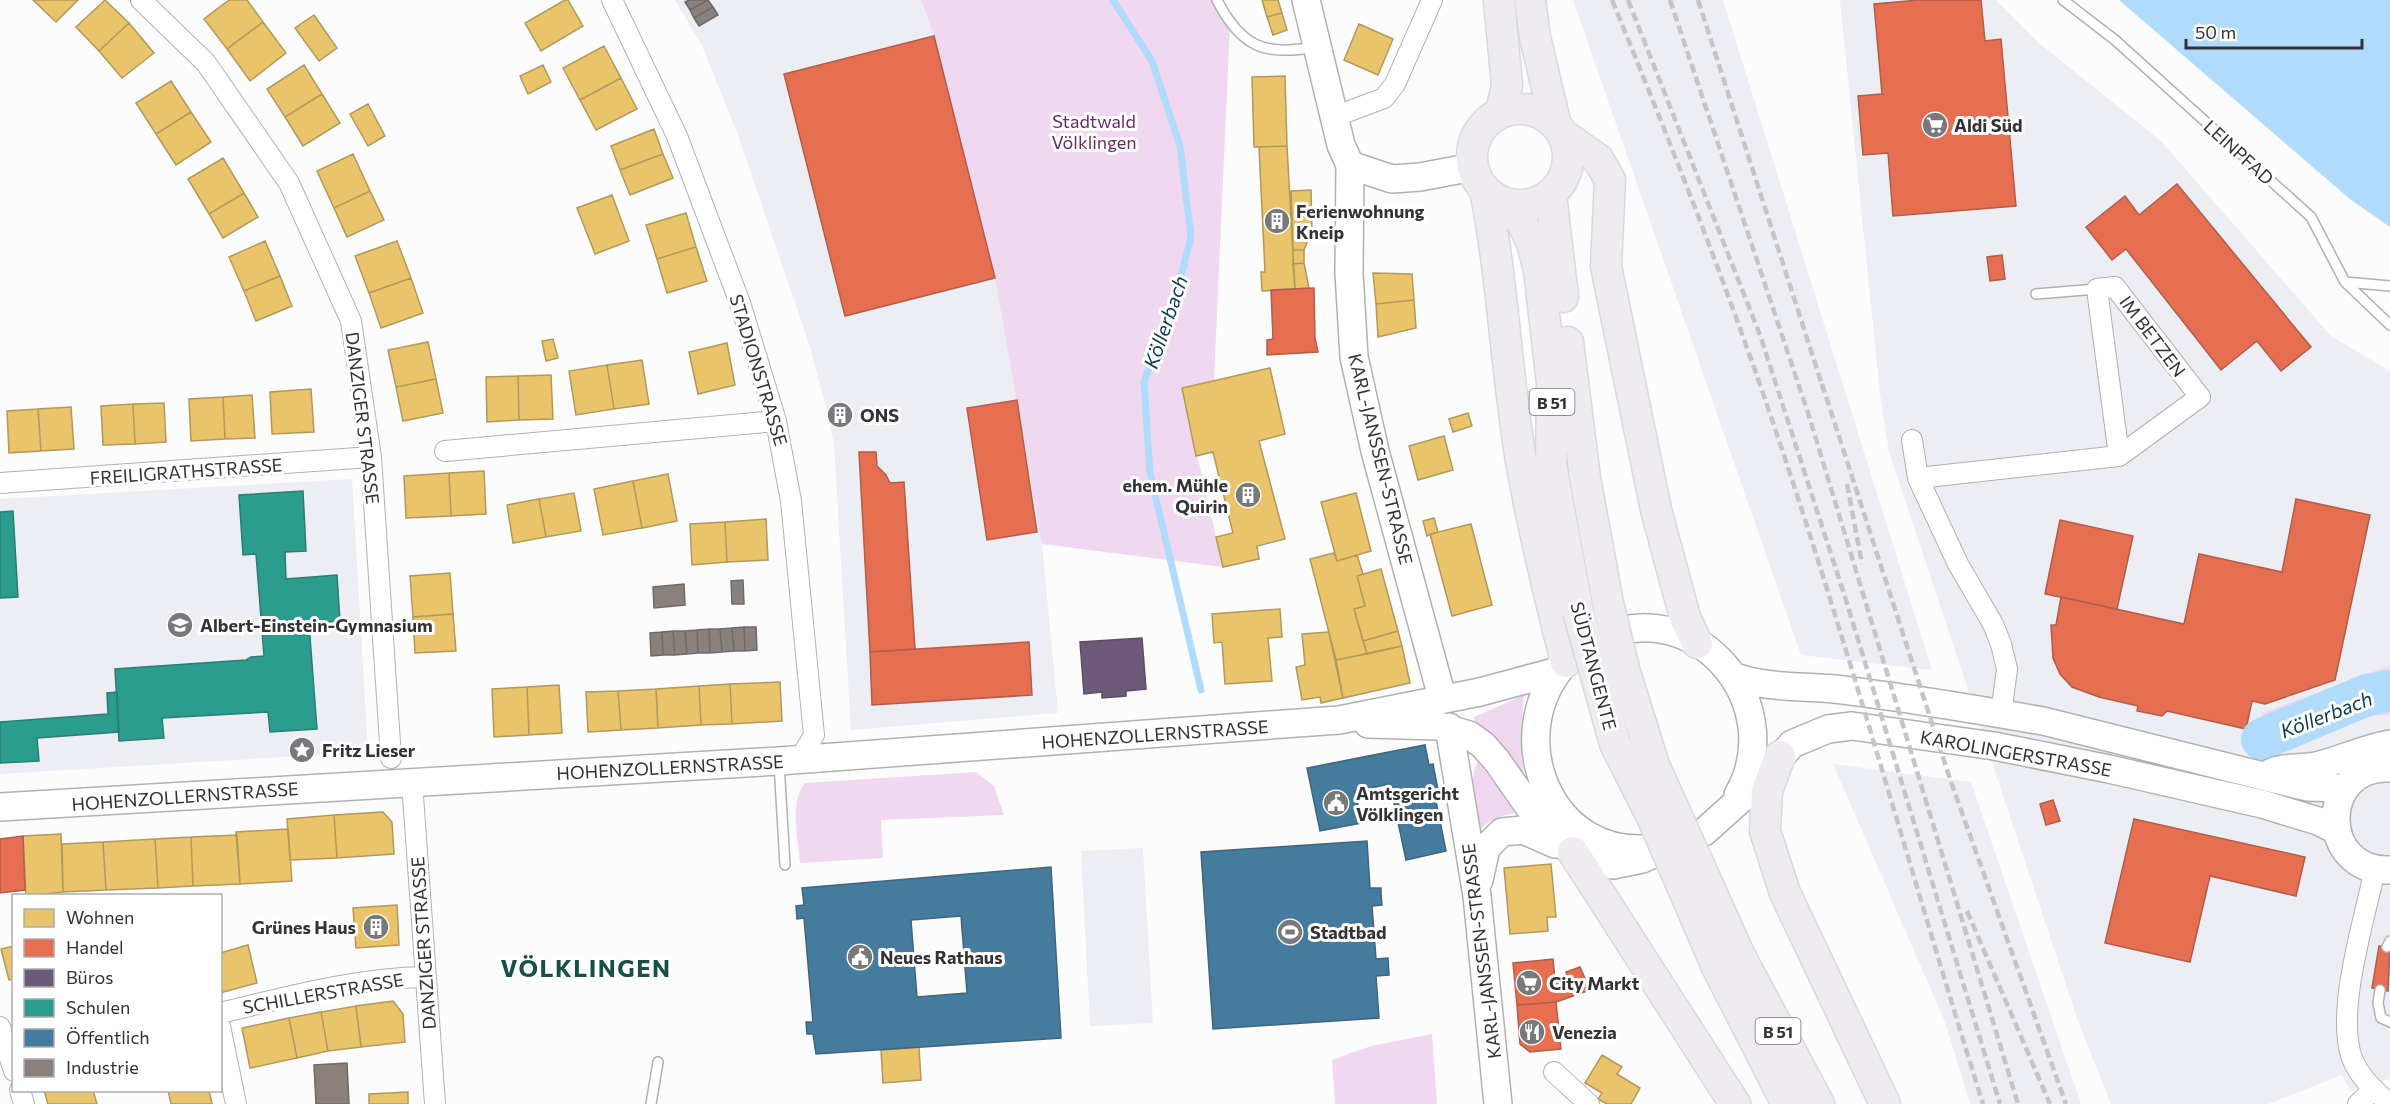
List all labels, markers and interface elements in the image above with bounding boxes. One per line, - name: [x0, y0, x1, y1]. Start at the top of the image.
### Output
- scale bar: [2186, 12, 2362, 50]
- text: 50 m: [2195, 21, 2236, 43]
- park label: Stadtwald Völklingen: [1051, 110, 1137, 153]
- supermarket icon: Aldi Süd: [1920, 110, 1950, 140]
- place label: Aldi Süd: [1954, 114, 2022, 136]
- street label: LEINPFAD: [2200, 115, 2278, 189]
- place label: Ferienwohnung Kneip: [1296, 200, 1425, 243]
- building icon: Ferienwohnung Kneip: [1262, 206, 1292, 236]
- water label: Köllerbach: [1138, 272, 1192, 372]
- street label: IM BETZEN: [2115, 291, 2191, 381]
- street label: STADIONSTRASSE: [725, 292, 793, 448]
- street label: DANZIGER STRASSE: [342, 331, 384, 505]
- street label: KARL-JANSSEN-STRASSE: [1344, 351, 1418, 567]
- road number: B 51: [1530, 389, 1574, 415]
- building icon: ONS: [825, 400, 855, 430]
- place label: ONS: [860, 404, 899, 426]
- street label: FREILIGRATHSTRASSE: [89, 453, 283, 489]
- place label: ehem. Mühle Quirin: [1122, 474, 1228, 517]
- building icon: ehem. Mühle Quirin: [1233, 480, 1263, 510]
- street label: SÜDTANGENTE: [1566, 599, 1622, 733]
- school or university icon: Albert-Einstein-Gymnasium: [165, 610, 195, 640]
- place label: Albert-Einstein-Gymnasium: [200, 614, 433, 636]
- water label: Köllerbach: [2277, 685, 2375, 743]
- street label: HOHENZOLLERNSTRASSE: [1041, 715, 1269, 753]
- street label: KAROLINGERSTRASSE: [1919, 725, 2113, 781]
- place icon: Fritz Lieser: [287, 735, 317, 765]
- place label: Fritz Lieser: [322, 739, 416, 761]
- street label: HOHENZOLLERNSTRASSE: [556, 750, 784, 784]
- street label: HOHENZOLLERNSTRASSE: [71, 777, 299, 815]
- place label: Amtsgericht Völklingen: [1356, 782, 1459, 825]
- public building icon: Amtsgericht Völklingen: [1321, 788, 1351, 818]
- street label: KARL-JANSSEN-STRASSE: [1457, 842, 1505, 1060]
- street label: DANZIGER STRASSE: [406, 856, 440, 1030]
- legend: [12, 894, 222, 1092]
- text: Wohnen: [66, 906, 134, 928]
- building icon: Grünes Haus: [361, 912, 391, 942]
- place label: Grünes Haus: [252, 916, 356, 938]
- sports icon: Stadtbad: [1275, 917, 1305, 947]
- place label: Stadtbad: [1310, 921, 1387, 943]
- text: Handel: [66, 936, 124, 958]
- public building icon: Neues Rathaus: [845, 942, 875, 972]
- place label: Neues Rathaus: [880, 946, 1003, 968]
- district label: VÖLKLINGEN: [500, 953, 672, 982]
- text: Büros: [66, 966, 113, 988]
- street label: SCHILLERSTRASSE: [241, 968, 405, 1018]
- supermarket icon: City Markt: [1514, 968, 1544, 998]
- place label: City Markt: [1549, 972, 1640, 994]
- text: Schulen: [66, 996, 130, 1018]
- restaurant icon: Venezia: [1517, 1017, 1547, 1047]
- road number: B 51: [1756, 1018, 1800, 1044]
- place label: Venezia: [1552, 1021, 1617, 1043]
- text: Öffentlich: [66, 1026, 150, 1048]
- text: Industrie: [66, 1056, 139, 1078]

